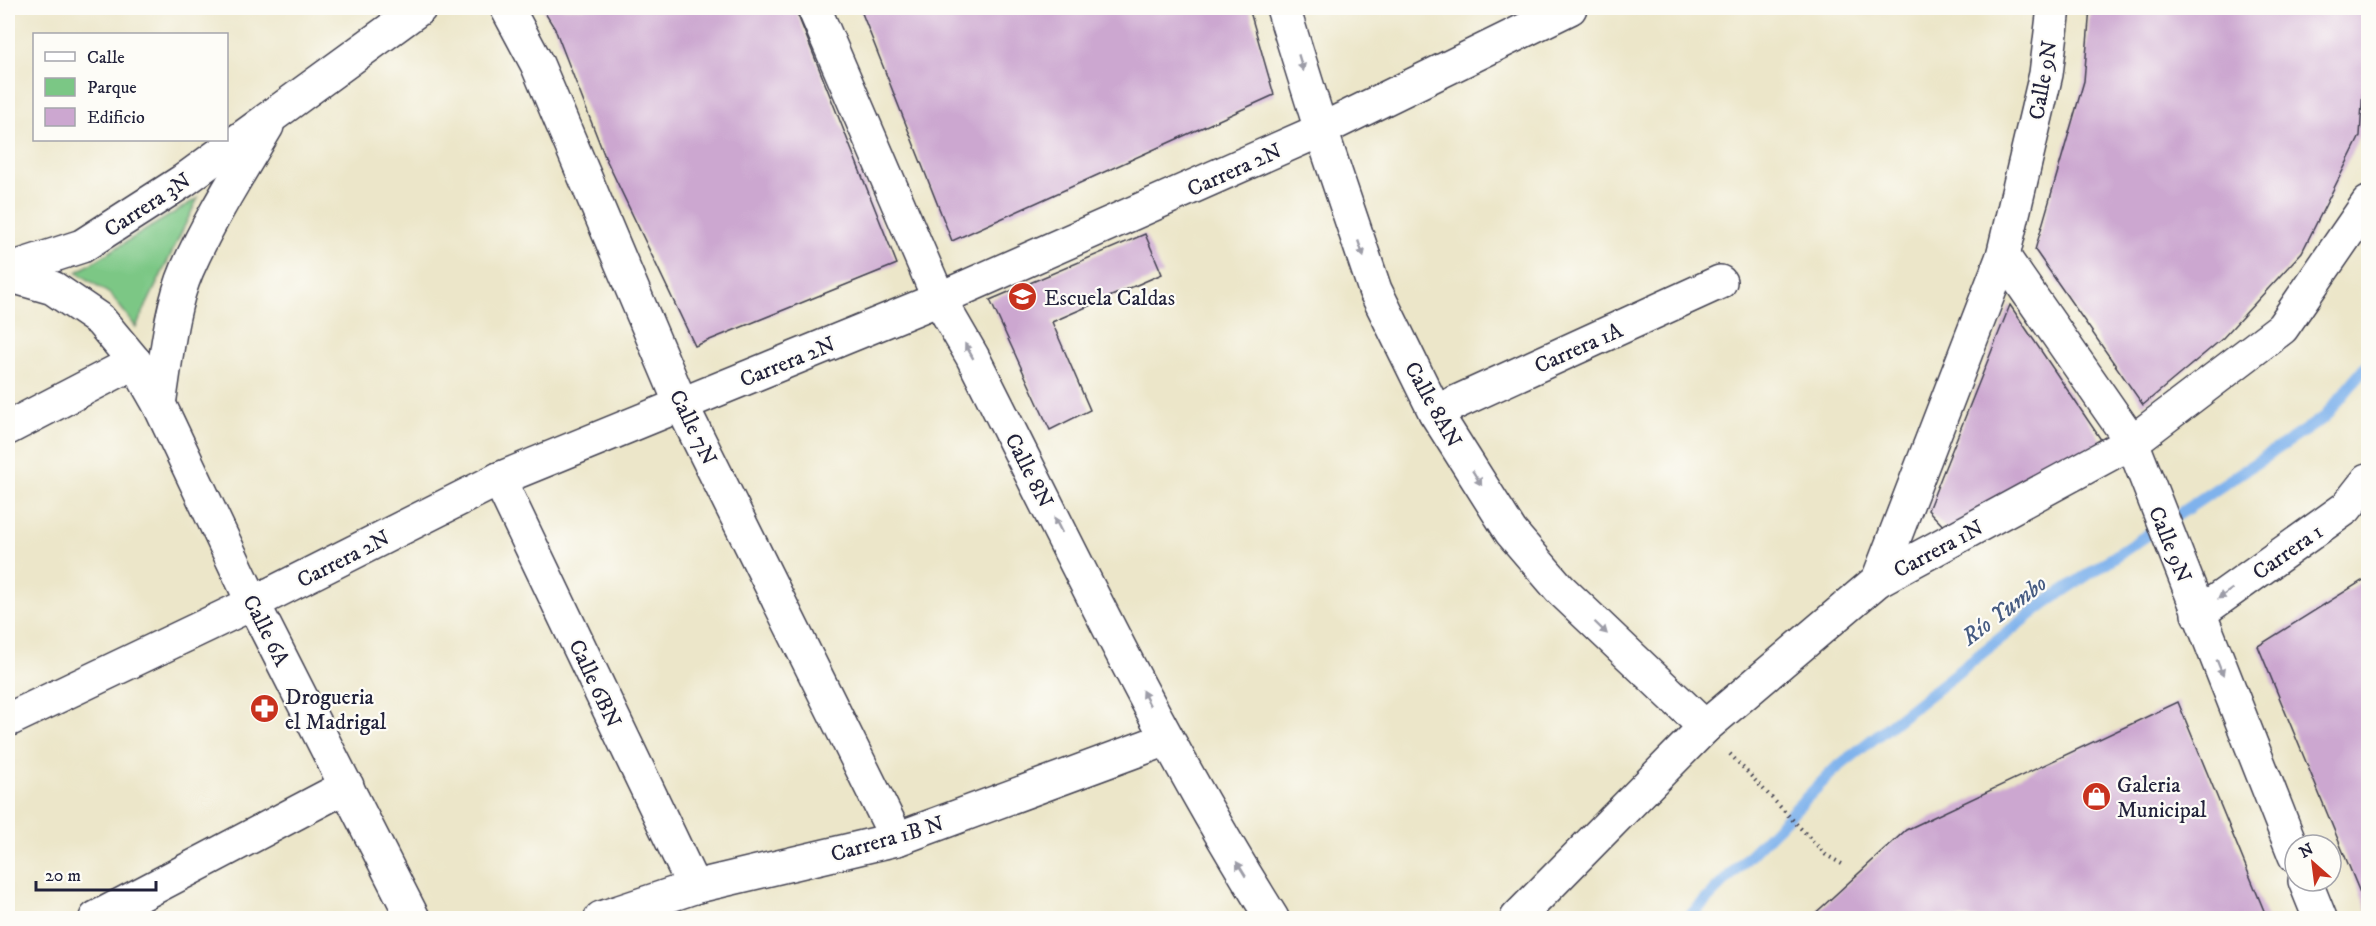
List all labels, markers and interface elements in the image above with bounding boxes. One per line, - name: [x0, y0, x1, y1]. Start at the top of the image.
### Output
- legend: [33, 33, 228, 141]
- street label: Calle 9N: [2023, 39, 2064, 122]
- text: Calle: [87, 47, 125, 69]
- one-way arrow: [1296, 54, 1306, 72]
- text: Parque: [87, 77, 137, 99]
- text: Edificio: [87, 107, 145, 129]
- street label: Carrera 2N: [1183, 138, 1286, 203]
- street label: Carrera 3N: [99, 167, 196, 243]
- one-way arrow: [1357, 240, 1367, 258]
- school or university icon: Escuela Caldas: [1007, 281, 1039, 313]
- place label: Escuela Caldas: [1044, 285, 1175, 312]
- street label: Carrera 1A: [1530, 317, 1628, 380]
- street label: Carrera 2N: [736, 331, 839, 394]
- one-way arrow: [964, 342, 974, 359]
- street label: Calle 8AN: [1398, 357, 1467, 452]
- street label: Calle 7N: [663, 386, 722, 470]
- street label: Calle 8N: [998, 429, 1059, 512]
- one-way arrow: [1472, 470, 1483, 486]
- street label: Calle 9N: [2142, 502, 2197, 587]
- street label: Carrera 1N: [1889, 514, 1988, 584]
- one-way arrow: [1053, 516, 1063, 533]
- street label: Carrera 1: [2247, 518, 2328, 586]
- street label: Carrera 2N: [293, 524, 395, 594]
- water label: Río Yumbo: [1955, 569, 2053, 653]
- one-way arrow: [2217, 588, 2233, 600]
- street label: Calle 6A: [236, 591, 295, 672]
- one-way arrow: [1594, 620, 1608, 634]
- street label: Calle 6BN: [562, 635, 627, 732]
- one-way arrow: [2216, 659, 2225, 677]
- place label: Drogueria el Madrigal: [285, 684, 387, 736]
- one-way arrow: [1142, 690, 1151, 707]
- pharmacy icon: Drogueria el Madrigal: [248, 693, 280, 725]
- place label: Galeria Municipal: [2117, 772, 2207, 824]
- shop icon: Galeria Municipal: [2080, 781, 2112, 813]
- street label: Carrera 1B N: [828, 810, 947, 868]
- north arrow: [2283, 833, 2343, 893]
- text: N: [2296, 839, 2317, 863]
- scale bar: [36, 854, 156, 892]
- one-way arrow: [1235, 861, 1246, 877]
- text: 20 m: [45, 865, 81, 887]

